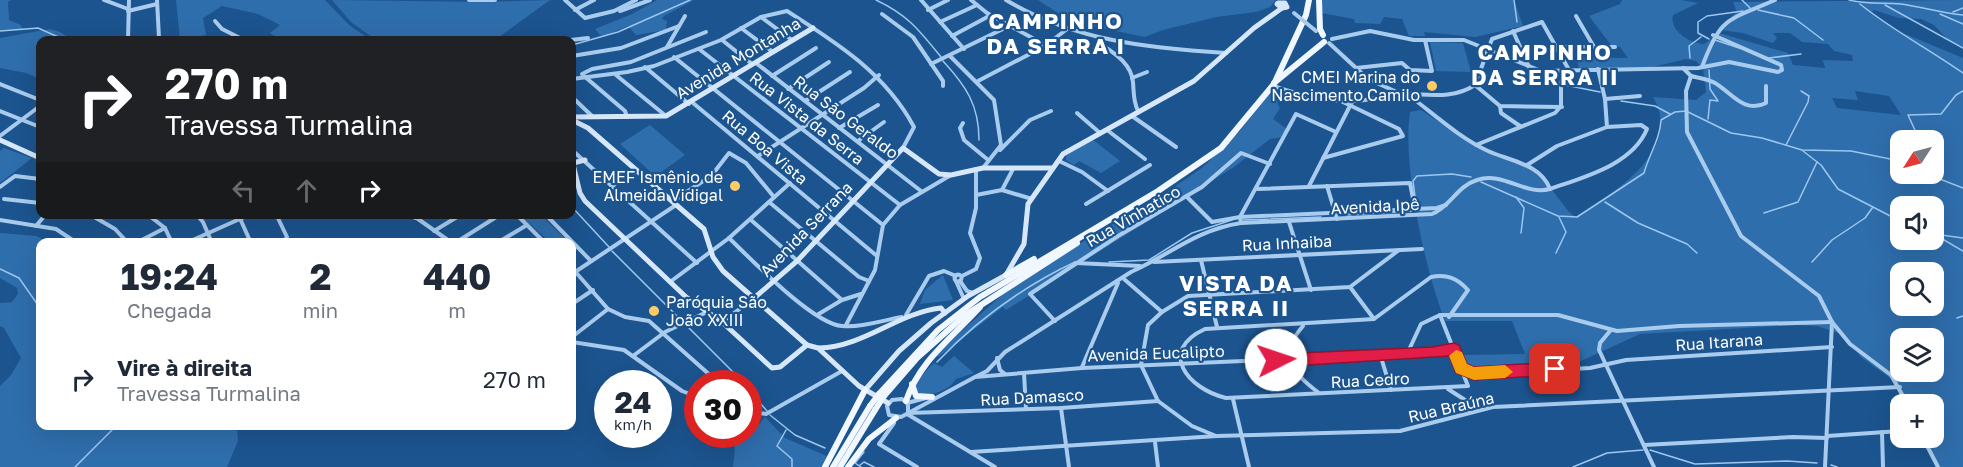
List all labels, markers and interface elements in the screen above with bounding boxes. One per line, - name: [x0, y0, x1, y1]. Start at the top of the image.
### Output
- district label: CAMPINHO DA SERRA I: [986, 7, 1126, 59]
- street label: Avenida Montanha: [672, 13, 804, 103]
- district label: CAMPINHO DA SERRA II: [1471, 38, 1619, 90]
- text: 270 m: [165, 58, 288, 108]
- icon: right: [66, 60, 144, 138]
- street label: Rua Vista da Serra: [746, 67, 868, 169]
- place label: CMEI Marina do Nascimento Camilo: [1271, 67, 1420, 105]
- street label: Rua São Geraldo: [790, 71, 902, 163]
- marker: CMEI Marina do Nascimento Camilo: [1425, 79, 1439, 93]
- street label: Rua Boa Vista: [718, 105, 812, 189]
- text: Travessa Turmalina: [165, 109, 413, 141]
- north arrow: [1890, 130, 1944, 184]
- map controls: [1890, 130, 1944, 448]
- place label: EMEF Ismênio de Almeida Vidigal: [592, 167, 723, 205]
- icon: left: [227, 174, 260, 207]
- icon: ahead: [290, 174, 323, 207]
- icon: right: [353, 174, 386, 207]
- street label: Avenida Serrana: [756, 177, 856, 281]
- marker: EMEF Ismênio de Almeida Vidigal: [728, 179, 742, 193]
- street label: Rua Vinhatico: [1082, 181, 1184, 251]
- street label: Avenida Ipê: [1330, 194, 1420, 218]
- button: sound: [1890, 196, 1944, 250]
- street label: Rua Inhaiba: [1241, 231, 1333, 255]
- text: 19:24: [121, 255, 218, 298]
- text: 2: [310, 255, 331, 298]
- text: 440: [423, 255, 491, 298]
- button: search: [1890, 262, 1944, 316]
- district label: VISTA DA SERRA II: [1179, 269, 1293, 321]
- place label: Paróquia São João XXIII: [666, 292, 767, 330]
- text: Chegada: [127, 298, 212, 322]
- text: min: [303, 298, 338, 322]
- text: m: [448, 298, 466, 322]
- marker: Paróquia São João XXIII: [647, 304, 661, 318]
- position arrow: [1244, 328, 1308, 392]
- button: layers: [1890, 328, 1944, 382]
- street label: Rua Itarana: [1675, 329, 1763, 355]
- street label: Avenida Eucalipto: [1087, 341, 1225, 365]
- pin: [1529, 343, 1580, 394]
- icon: arrive: [1538, 352, 1571, 385]
- text: Vire à direita: [117, 354, 252, 381]
- icon: right: [66, 363, 99, 396]
- text: 270 m: [483, 366, 546, 393]
- street label: Rua Cedro: [1330, 368, 1410, 392]
- speed limit sign: 30: [684, 370, 762, 448]
- text: Travessa Turmalina: [117, 381, 301, 405]
- text: 24: [614, 384, 652, 420]
- street label: Rua Damasco: [980, 384, 1084, 410]
- street label: Rua Braúna: [1406, 387, 1496, 427]
- button: +: [1890, 394, 1944, 448]
- text: km/h: [614, 415, 652, 433]

